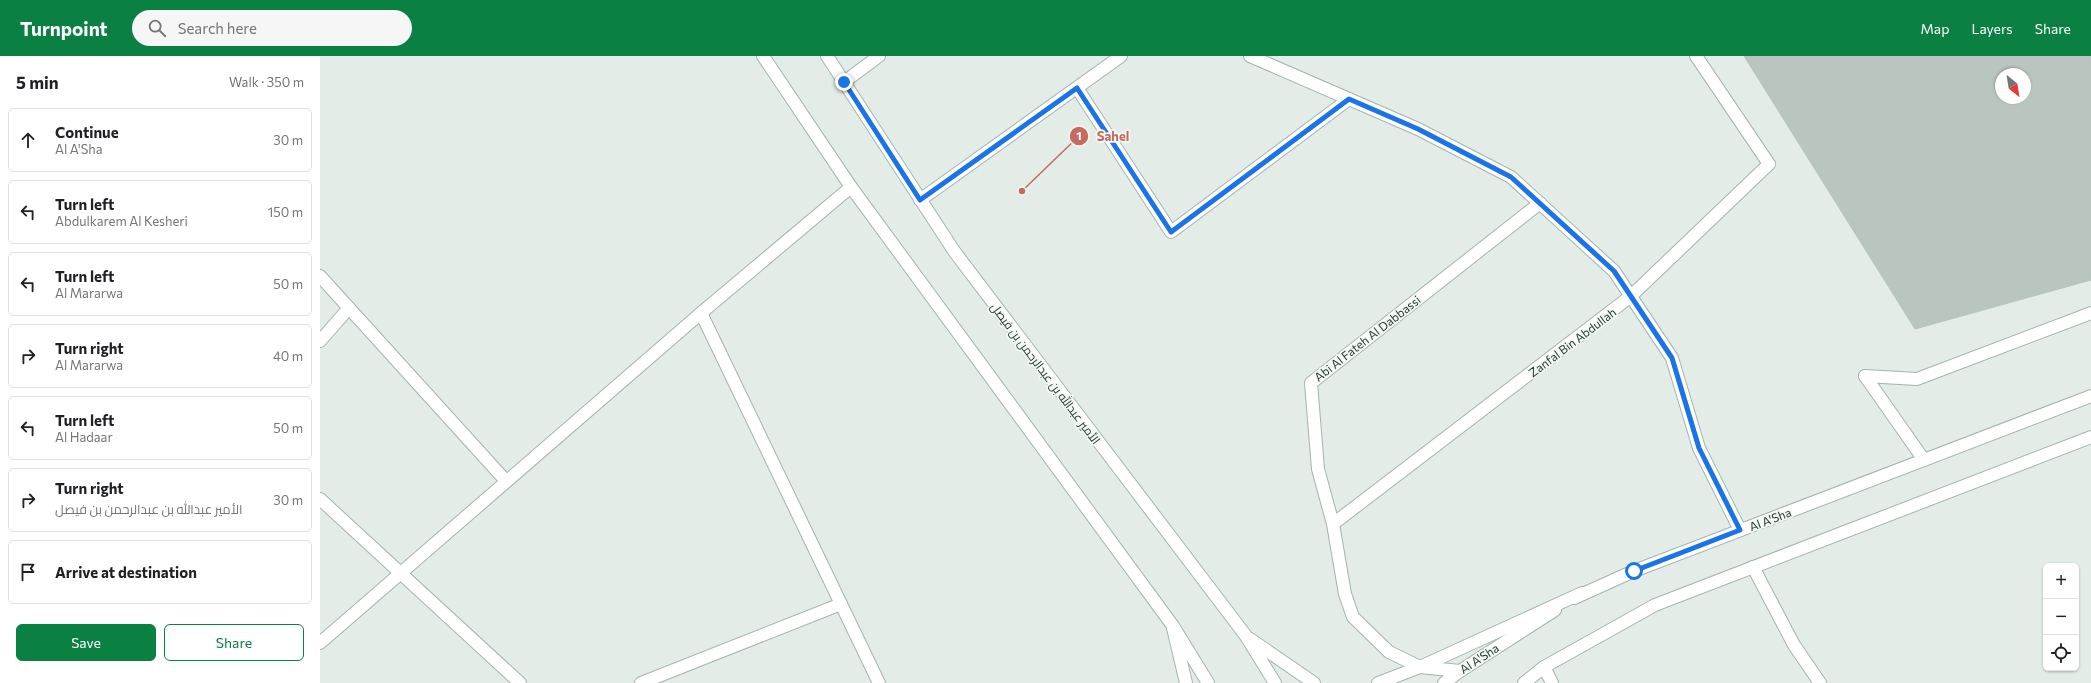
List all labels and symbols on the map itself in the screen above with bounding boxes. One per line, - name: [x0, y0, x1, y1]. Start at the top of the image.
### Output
- north arrow: [1995, 68, 2031, 104]
- route end: [835, 73, 853, 91]
- callout: Sahel: [1069, 124, 1138, 149]
- text: 1: [1076, 128, 1082, 142]
- text: Sahel: [1097, 128, 1129, 144]
- street label: Abi Al Fateh Al Dabbassi: [1311, 292, 1423, 384]
- street label: الأمير عبدالله بن عبدالرحمن بن فيصل: [988, 300, 1104, 447]
- street label: Zanfal Bin Abdullah: [1526, 305, 1618, 379]
- street label: Al A'Sha: [1747, 505, 1793, 533]
- route start: [1625, 562, 1643, 580]
- street label: Al A'Sha: [1457, 640, 1501, 676]

